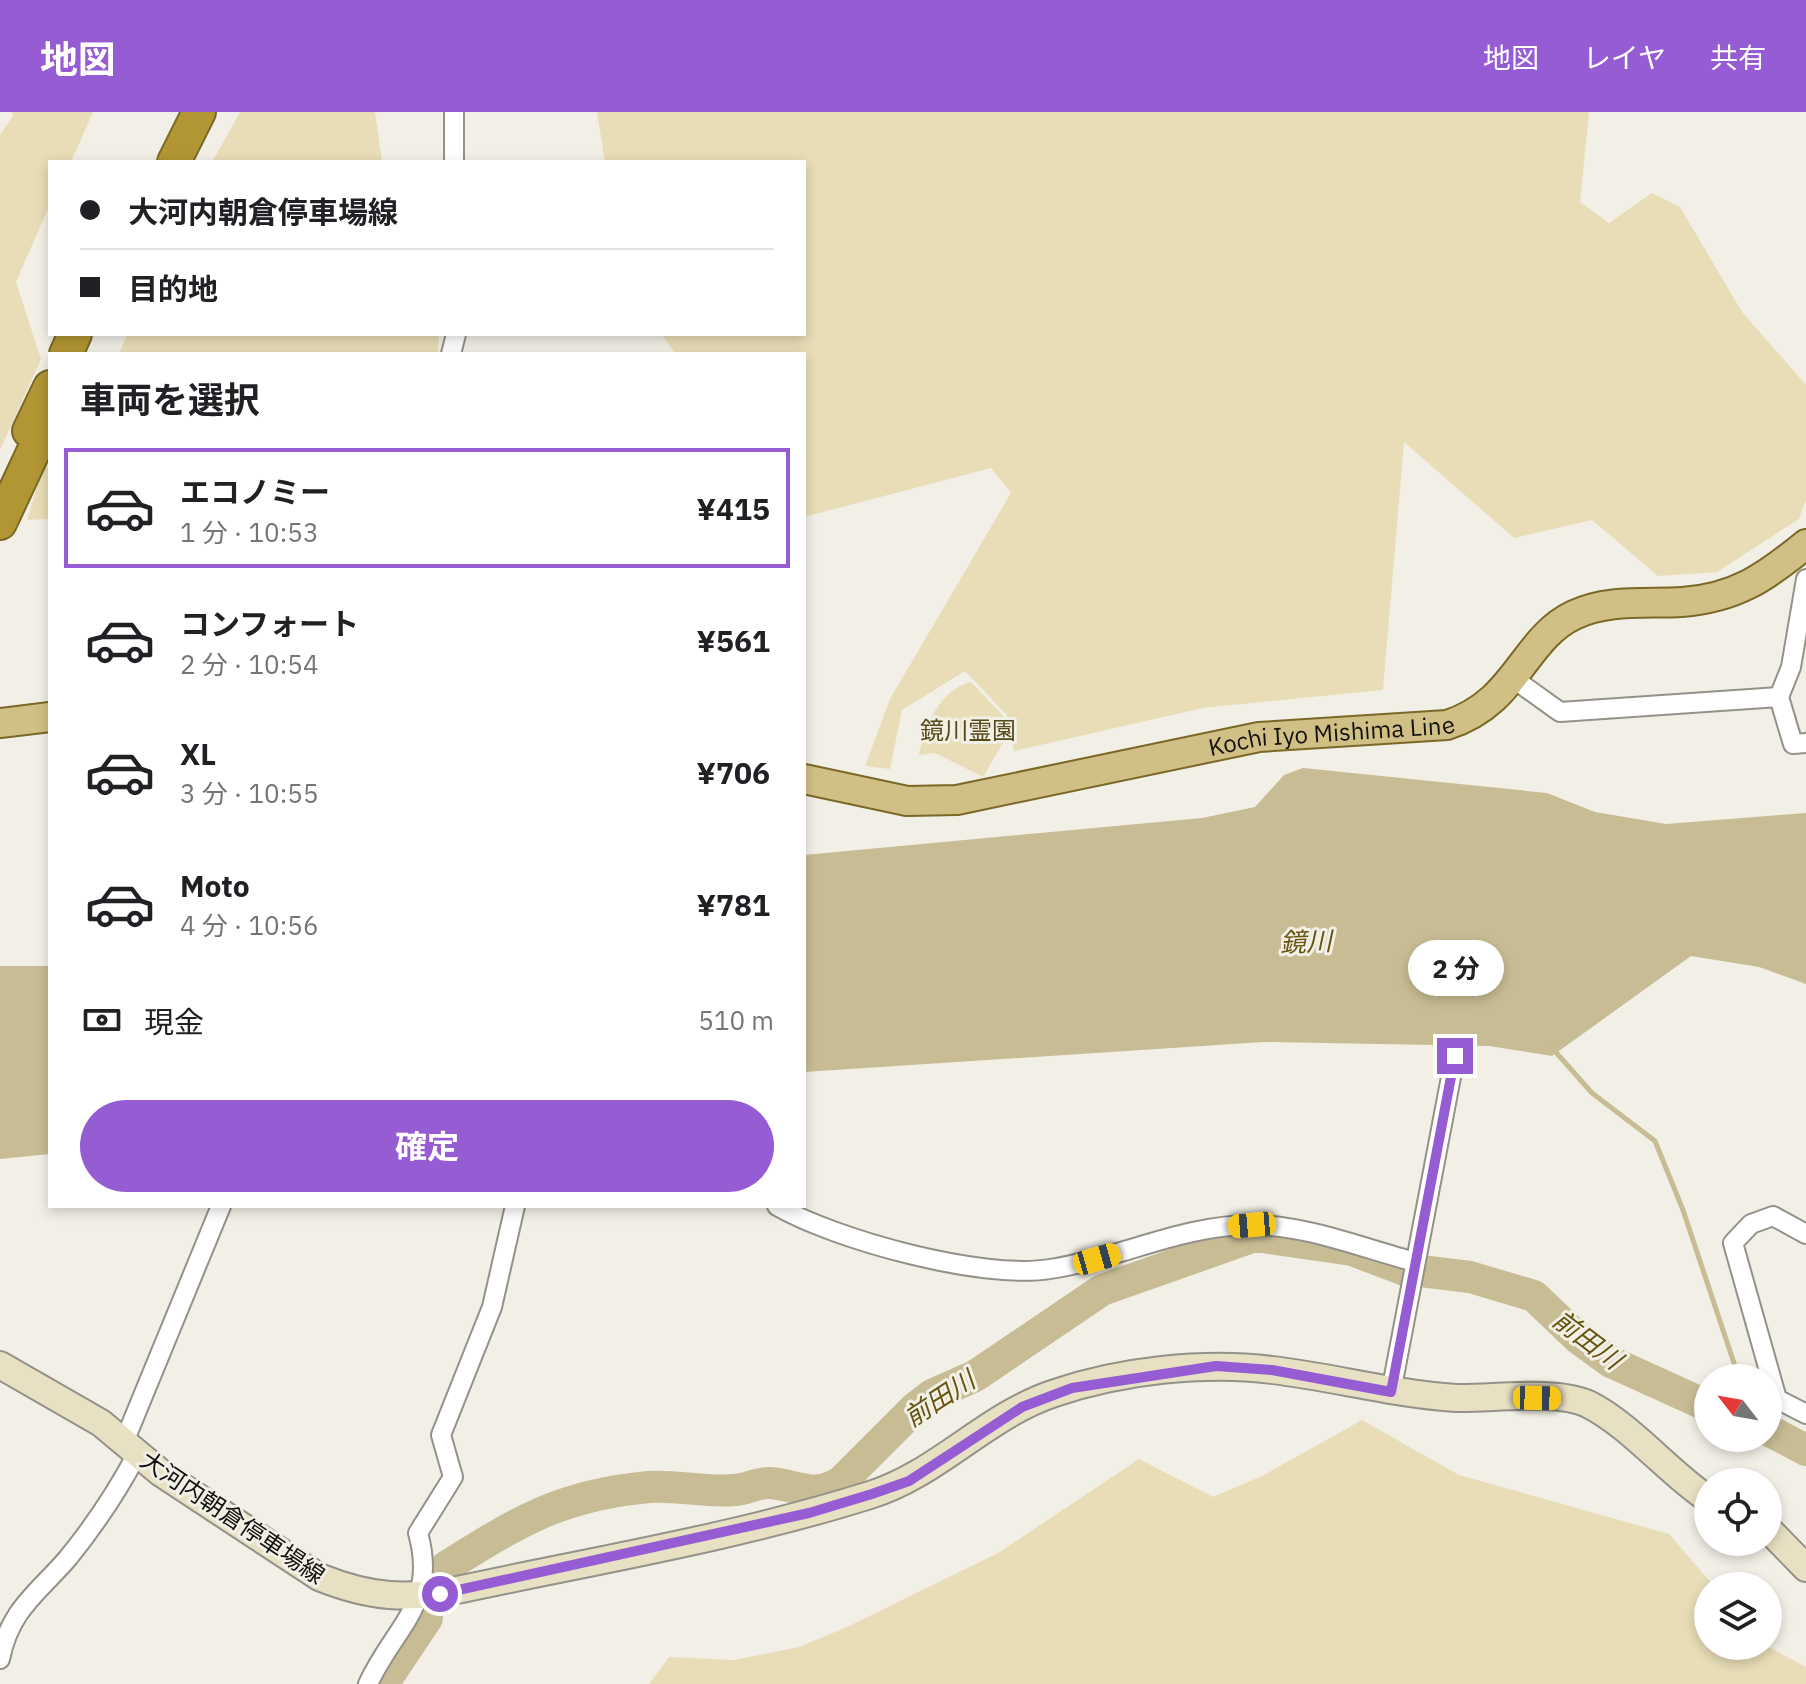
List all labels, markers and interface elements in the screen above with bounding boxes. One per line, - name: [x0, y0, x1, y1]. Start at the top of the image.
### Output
- text: 地図: [40, 34, 116, 83]
- text: 地図: [1483, 39, 1539, 76]
- text: レイヤ: [1583, 39, 1666, 76]
- text: 共有: [1710, 39, 1766, 76]
- text: 大河内朝倉停車場線: [128, 192, 398, 231]
- text: 目的地: [128, 269, 218, 308]
- text: 車両を選択: [80, 376, 260, 423]
- icon: car: [84, 472, 156, 544]
- text: エコノミー: [180, 472, 330, 511]
- text: ¥415: [697, 489, 770, 528]
- text: 1 分 · 10:53: [180, 515, 318, 549]
- icon: car: [84, 604, 156, 676]
- text: コンフォート: [180, 604, 359, 643]
- text: ¥561: [697, 621, 770, 660]
- text: 2 分 · 10:54: [180, 647, 318, 681]
- street label: Kochi Iyo Mishima Line: [1205, 707, 1459, 763]
- park label: 鏡川霊園: [920, 714, 1016, 746]
- text: XL: [180, 734, 216, 773]
- icon: car: [84, 736, 156, 808]
- text: ¥706: [697, 753, 770, 792]
- text: 3 分 · 10:55: [180, 776, 318, 810]
- text: Moto: [180, 866, 250, 905]
- icon: car: [84, 868, 156, 940]
- text: ¥781: [697, 885, 770, 924]
- text: 4 分 · 10:56: [180, 908, 318, 942]
- water label: 鏡川: [1279, 923, 1336, 959]
- callout: 2 分: [1407, 940, 1503, 996]
- text: 2 分: [1432, 951, 1480, 985]
- icon: cash: [80, 998, 124, 1042]
- text: 現金: [144, 1002, 204, 1041]
- text: 510 m: [698, 1003, 774, 1037]
- route end: [1437, 1038, 1473, 1074]
- button: 確定: [80, 1100, 774, 1192]
- car: [1227, 1211, 1277, 1239]
- car: [1071, 1241, 1123, 1277]
- water label: 前田川: [1547, 1302, 1632, 1378]
- water label: 前田川: [897, 1361, 983, 1434]
- north arrow: [1694, 1364, 1782, 1452]
- map controls: [1694, 1364, 1782, 1660]
- car: [1513, 1386, 1561, 1410]
- street label: 大河内朝倉停車場線: [135, 1443, 331, 1591]
- button: locate: [1694, 1468, 1782, 1556]
- button: layers: [1694, 1572, 1782, 1660]
- route start: [422, 1576, 458, 1612]

